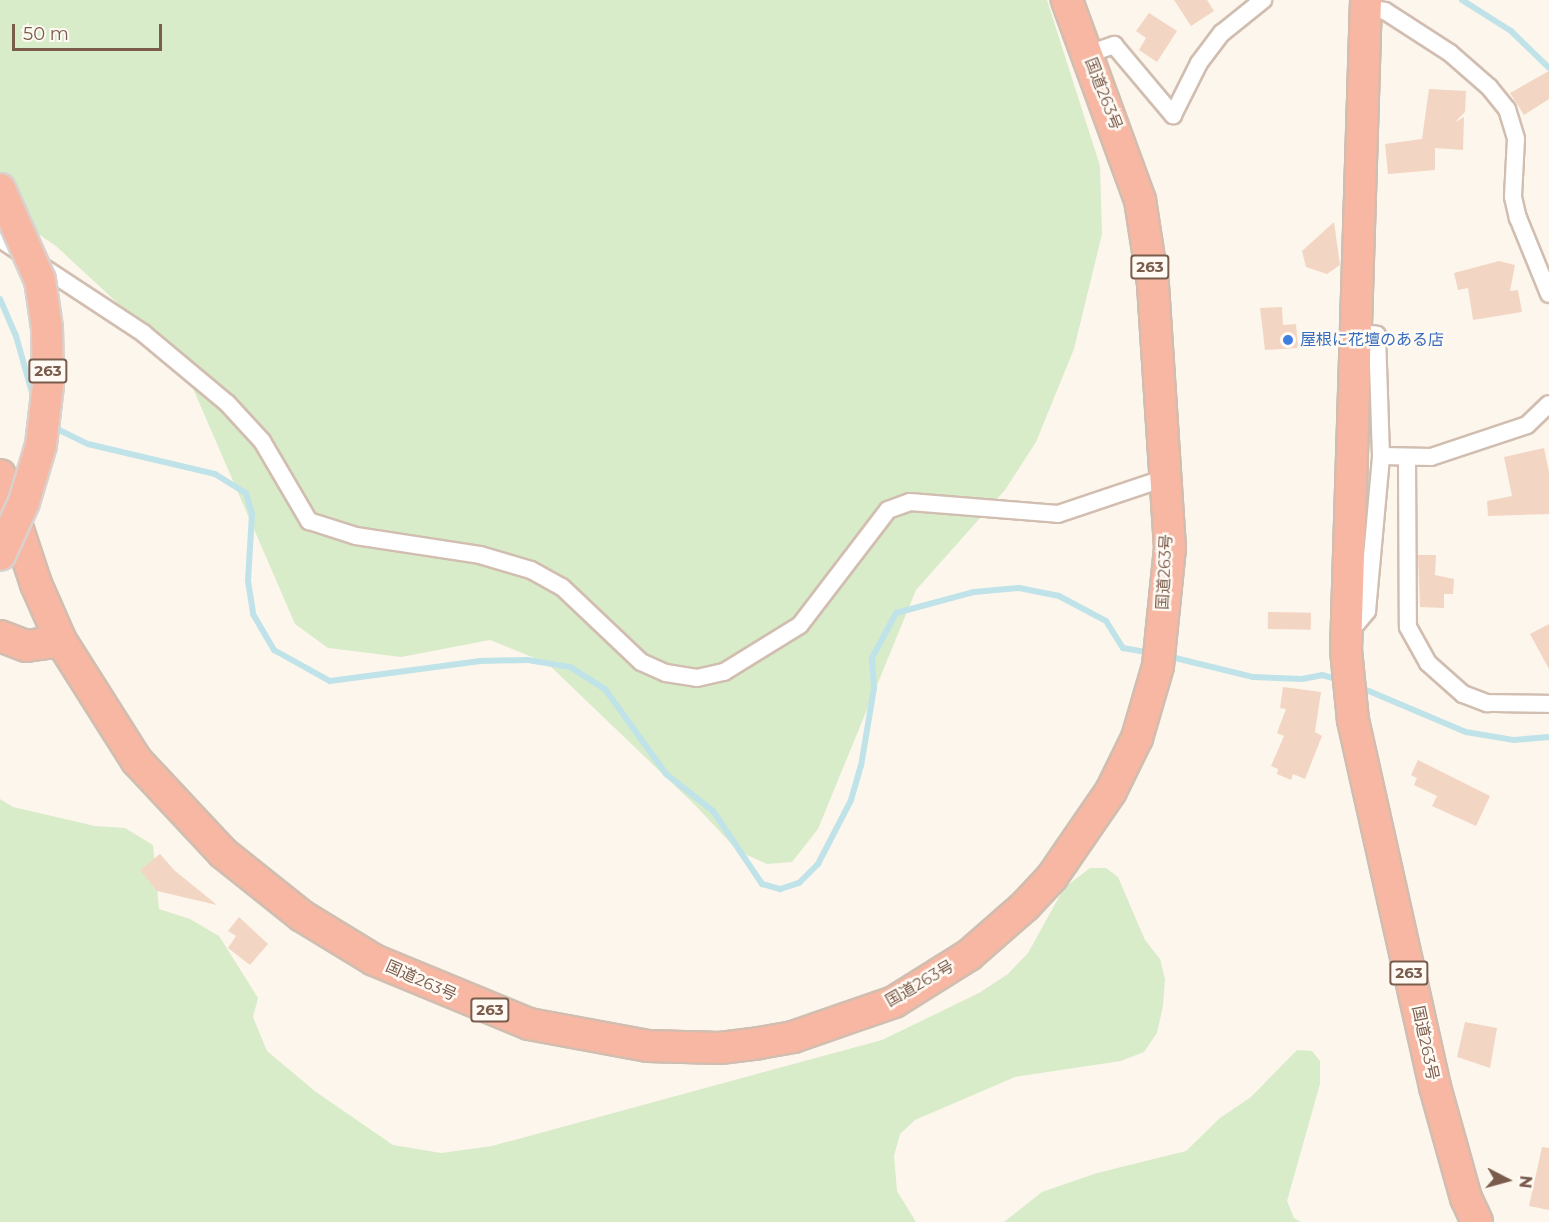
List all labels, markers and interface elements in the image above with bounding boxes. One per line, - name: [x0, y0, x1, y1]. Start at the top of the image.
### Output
- scale bar: [15, 12, 165, 50]
- text: 50 m: [23, 23, 69, 45]
- street label: 国道263号: [1080, 55, 1126, 133]
- road number: 263: [1129, 255, 1171, 279]
- place label: 屋根に花壇のある店: [1300, 330, 1444, 350]
- marker: 屋根に花壇のある店: [1281, 333, 1295, 347]
- road number: 263: [27, 359, 69, 383]
- street label: 国道263号: [1153, 534, 1177, 610]
- street label: 国道263号: [382, 957, 460, 1005]
- street label: 国道263号: [882, 957, 958, 1011]
- road number: 263: [1388, 961, 1430, 985]
- road number: 263: [469, 998, 511, 1022]
- street label: 国道263号: [1408, 1004, 1442, 1082]
- north arrow: [1477, 1150, 1537, 1210]
- text: N: [1515, 1175, 1536, 1189]

